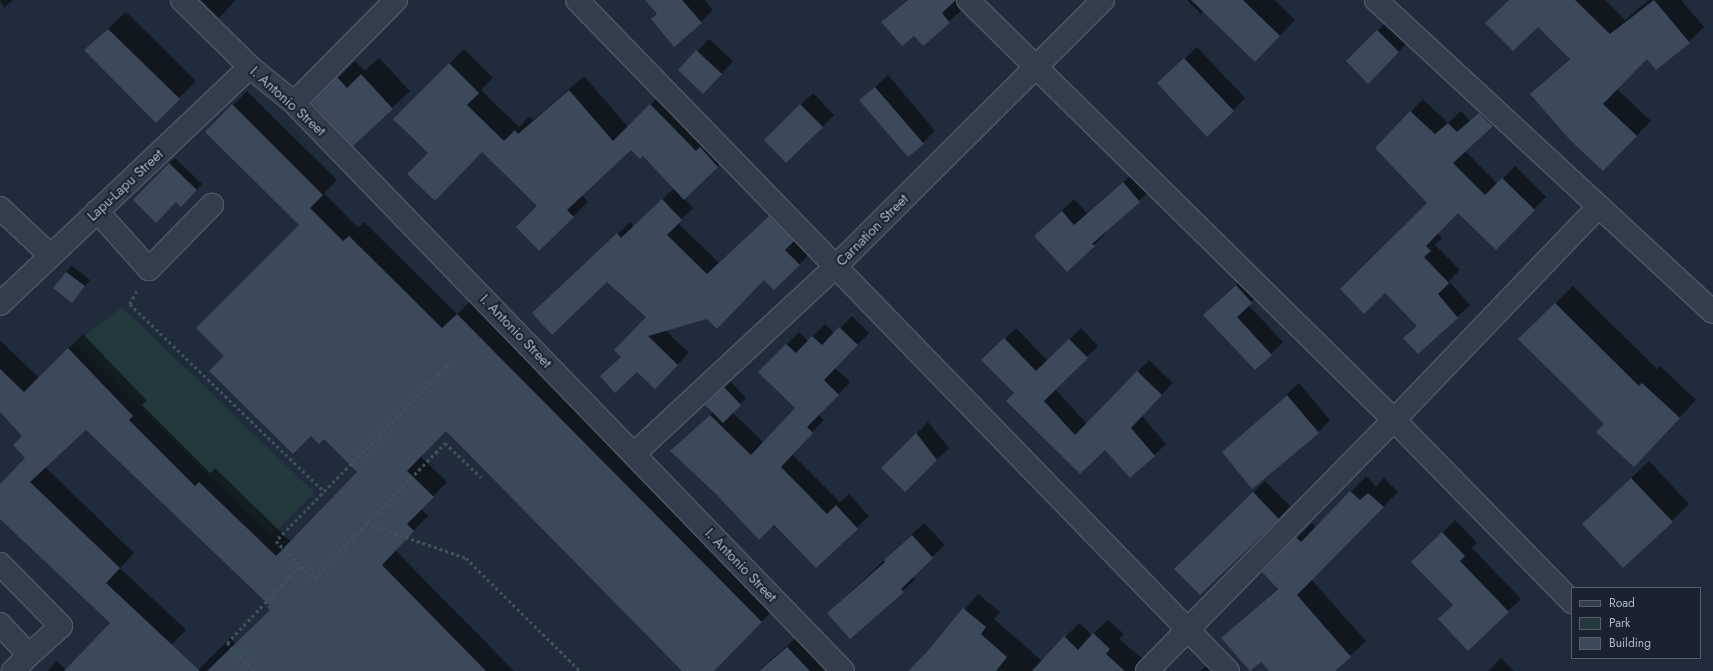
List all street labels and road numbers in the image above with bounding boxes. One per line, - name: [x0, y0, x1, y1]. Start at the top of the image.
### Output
- street label: I. Antonio Street: [247, 63, 329, 139]
- street label: Lapu-Lapu Street: [84, 146, 166, 224]
- street label: Carnation Street: [833, 191, 911, 269]
- street label: I. Antonio Street: [477, 291, 555, 371]
- street label: I. Antonio Street: [702, 525, 780, 605]

